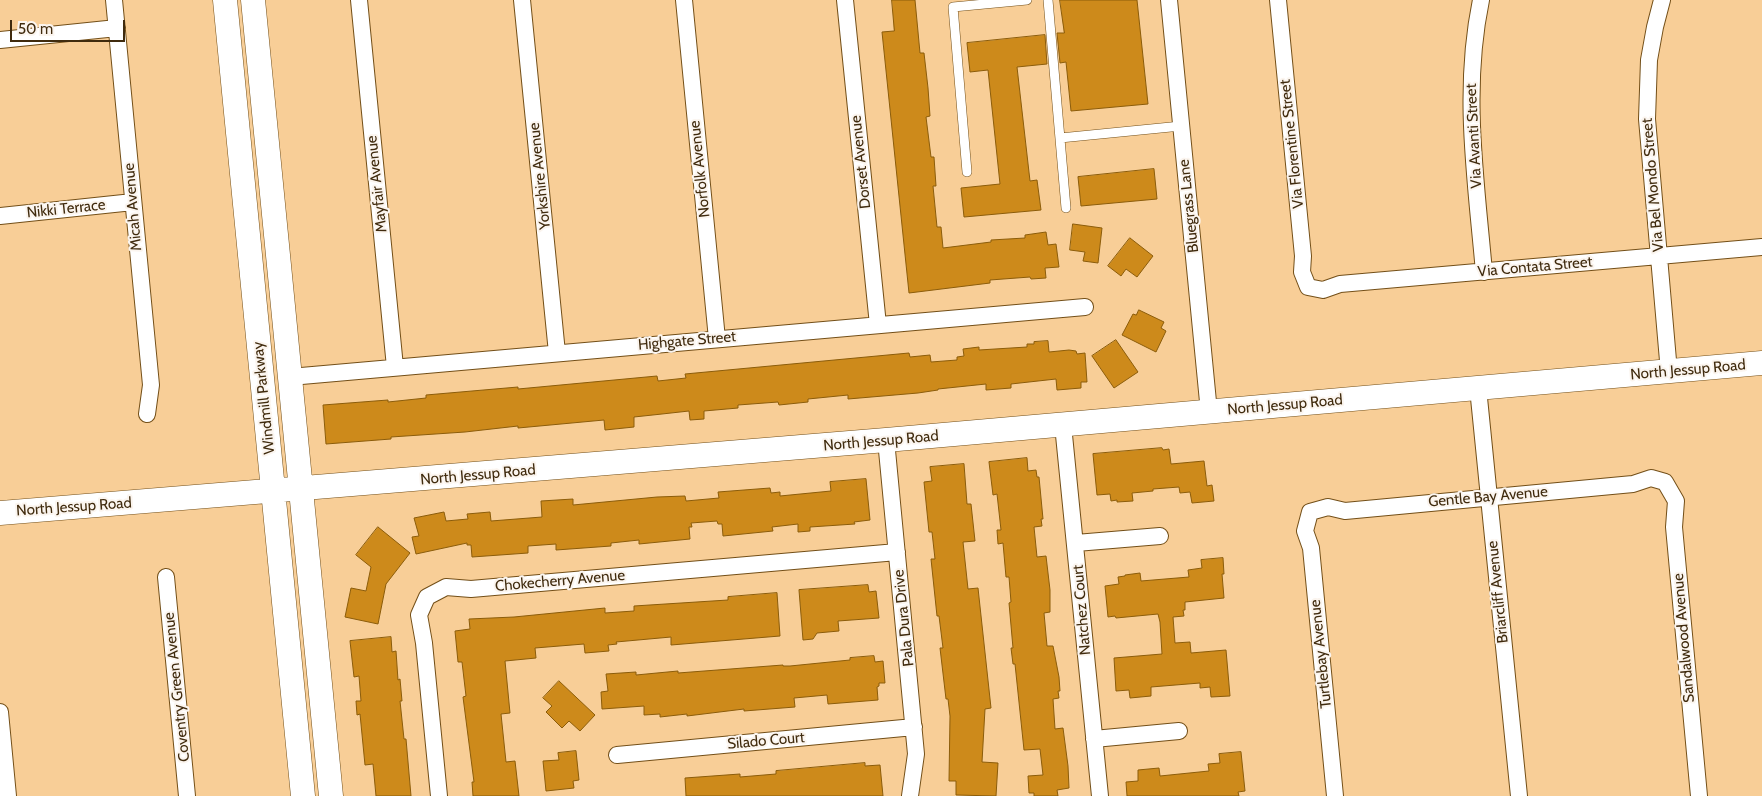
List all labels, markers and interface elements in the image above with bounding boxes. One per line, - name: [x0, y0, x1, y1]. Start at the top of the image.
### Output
- scale bar: [12, 10, 128, 42]
- text: 50 m: [18, 20, 53, 38]
- street label: Via Florentine Street: [1276, 78, 1308, 210]
- street label: Via Avanti Street: [1462, 83, 1486, 189]
- street label: Dorset Avenue: [847, 114, 875, 210]
- street label: Via Bel Mondo Street: [1638, 117, 1668, 253]
- street label: Norfolk Avenue: [686, 120, 714, 218]
- street label: Yorkshire Avenue: [525, 122, 555, 230]
- street label: Mayfair Avenue: [363, 135, 391, 233]
- street label: Bluegrass Lane: [1175, 158, 1203, 254]
- street label: Micah Avenue: [120, 162, 146, 252]
- street label: Nikki Terrace: [26, 196, 106, 222]
- street label: Via Contata Street: [1477, 253, 1593, 281]
- street label: Highgate Street: [637, 328, 737, 354]
- street label: Windmill Parkway: [249, 341, 279, 455]
- street label: North Jessup Road: [1630, 356, 1746, 384]
- street label: North Jessup Road: [1227, 391, 1343, 419]
- street label: North Jessup Road: [823, 427, 939, 455]
- street label: North Jessup Road: [420, 461, 536, 489]
- street label: Gentle Bay Avenue: [1427, 483, 1549, 511]
- street label: North Jessup Road: [16, 494, 132, 520]
- street label: Briarcliff Avenue: [1484, 540, 1512, 644]
- street label: Natchez Court: [1069, 564, 1095, 656]
- street label: Chokecherry Avenue: [494, 566, 626, 596]
- street label: Pala Dura Drive: [890, 569, 918, 667]
- street label: Sandalwood Avenue: [1669, 573, 1699, 703]
- street label: Turtlebay Avenue: [1306, 599, 1336, 709]
- street label: Coventry Green Avenue: [160, 611, 194, 763]
- street label: Silado Court: [727, 729, 805, 753]

